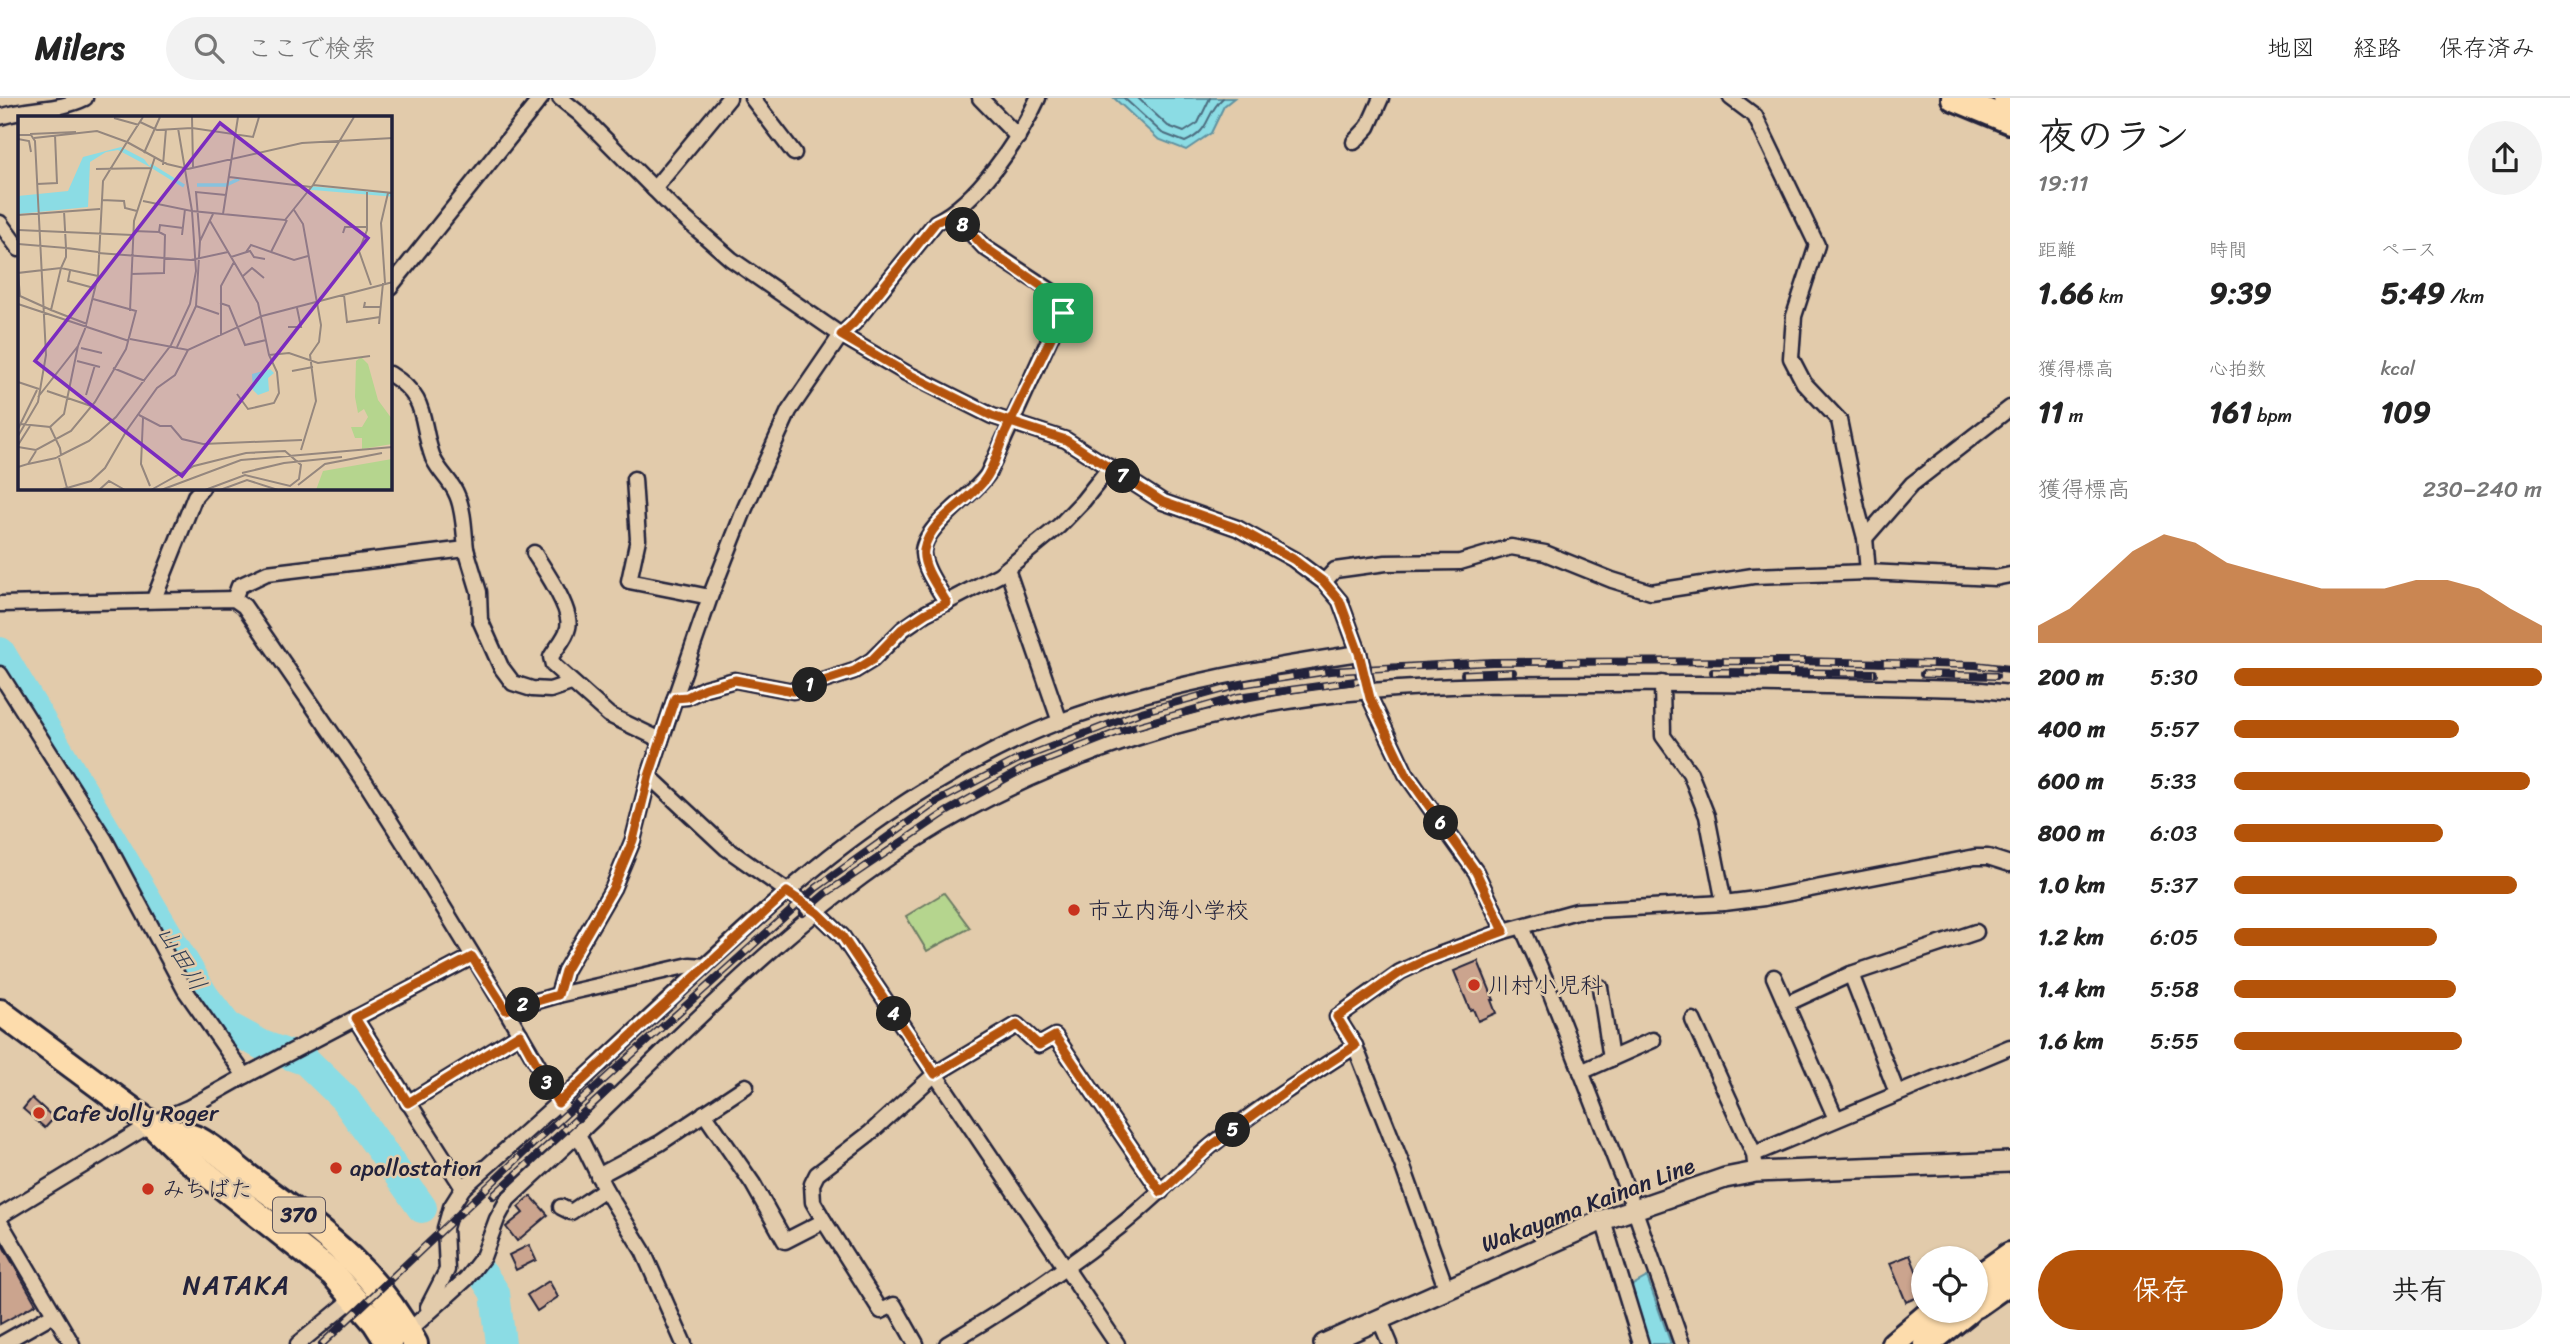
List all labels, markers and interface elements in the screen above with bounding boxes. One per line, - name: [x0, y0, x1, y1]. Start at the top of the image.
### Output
- search box: [166, 17, 656, 80]
- text: Milers: [35, 19, 124, 77]
- text: ここで検索: [246, 25, 376, 71]
- text: 地図: [2267, 27, 2315, 69]
- text: 経路: [2353, 27, 2401, 69]
- text: 保存済み: [2439, 27, 2535, 69]
- icon: search: [190, 29, 228, 67]
- text: 夜のラン: [2038, 103, 2190, 170]
- inset map: [18, 116, 392, 490]
- button: share: [2468, 121, 2542, 195]
- text: 19:11: [2038, 163, 2089, 204]
- pin: 8: [946, 208, 981, 242]
- text: 8: [957, 208, 968, 241]
- text: 距離: [2038, 233, 2076, 266]
- text: 時間: [2209, 233, 2247, 266]
- text: ペース: [2381, 233, 2437, 266]
- text: 1.66: [2038, 266, 2094, 320]
- text: 9:39: [2209, 266, 2272, 320]
- text: 5:49: [2381, 266, 2445, 320]
- text: km: [2094, 280, 2124, 313]
- text: /km: [2445, 280, 2484, 313]
- pin: [1033, 283, 1093, 343]
- icon: arrive: [1044, 294, 1082, 332]
- text: 獲得標高: [2038, 352, 2114, 385]
- text: 心拍数: [2209, 352, 2266, 385]
- text: kcal: [2381, 352, 2415, 385]
- text: 11: [2038, 385, 2064, 439]
- text: 161: [2209, 385, 2252, 439]
- text: 109: [2381, 385, 2431, 439]
- text: m: [2064, 399, 2083, 432]
- text: bpm: [2252, 399, 2292, 432]
- pin: 7: [1106, 458, 1140, 494]
- text: 7: [1117, 459, 1128, 492]
- text: 獲得標高: [2038, 469, 2130, 510]
- text: 230–240 m: [2423, 469, 2542, 510]
- text: 200 m: [2038, 657, 2104, 698]
- text: 5:30: [2150, 657, 2198, 698]
- pin: 1: [792, 668, 828, 702]
- text: 1: [805, 668, 814, 701]
- text: 400 m: [2038, 709, 2105, 750]
- text: 5:57: [2150, 709, 2198, 750]
- text: 600 m: [2038, 761, 2104, 802]
- text: 5:33: [2150, 761, 2196, 802]
- pin: 6: [1424, 806, 1458, 840]
- text: 6: [1435, 806, 1446, 839]
- text: 800 m: [2038, 813, 2105, 854]
- text: 6:03: [2150, 813, 2197, 854]
- text: 1.0 km: [2038, 865, 2105, 906]
- text: 5:37: [2150, 865, 2197, 906]
- place label: 市立内海小学校: [1088, 890, 1249, 931]
- marker: 市立内海小学校: [1066, 902, 1082, 918]
- water label: 山田川: [145, 916, 219, 1000]
- text: 1.2 km: [2038, 917, 2104, 958]
- text: 6:05: [2150, 917, 2199, 958]
- place label: 川村小児科: [1488, 965, 1603, 1006]
- text: 1.4 km: [2038, 969, 2105, 1010]
- text: 5:58: [2150, 969, 2199, 1010]
- marker: 川村小児科: [1466, 977, 1482, 993]
- pin: 2: [505, 988, 540, 1023]
- text: 2: [517, 988, 528, 1021]
- pin: 4: [876, 996, 912, 1032]
- text: 4: [888, 997, 899, 1030]
- text: 1.6 km: [2038, 1021, 2104, 1062]
- text: 5:55: [2150, 1021, 2199, 1062]
- pin: 3: [530, 1066, 564, 1100]
- text: 3: [541, 1066, 552, 1099]
- place label: Cafe Jolly Roger: [53, 1093, 220, 1134]
- marker: Cafe Jolly Roger: [31, 1105, 47, 1121]
- pin: 5: [1216, 1112, 1250, 1148]
- text: 5: [1227, 1113, 1238, 1146]
- street label: Wakayama Kainan Line: [1475, 1145, 1701, 1265]
- place label: apollostation: [350, 1148, 481, 1189]
- marker: apollostation: [328, 1160, 344, 1176]
- place label: みちばた: [162, 1169, 253, 1210]
- marker: みちばた: [140, 1181, 156, 1197]
- road number: 370: [273, 1198, 325, 1232]
- map controls: [1911, 1246, 1988, 1323]
- button: locate: [1911, 1246, 1988, 1323]
- button: 保存: [2038, 1250, 2283, 1330]
- button: 共有: [2297, 1250, 2542, 1330]
- district label: NATAKA: [183, 1262, 291, 1308]

